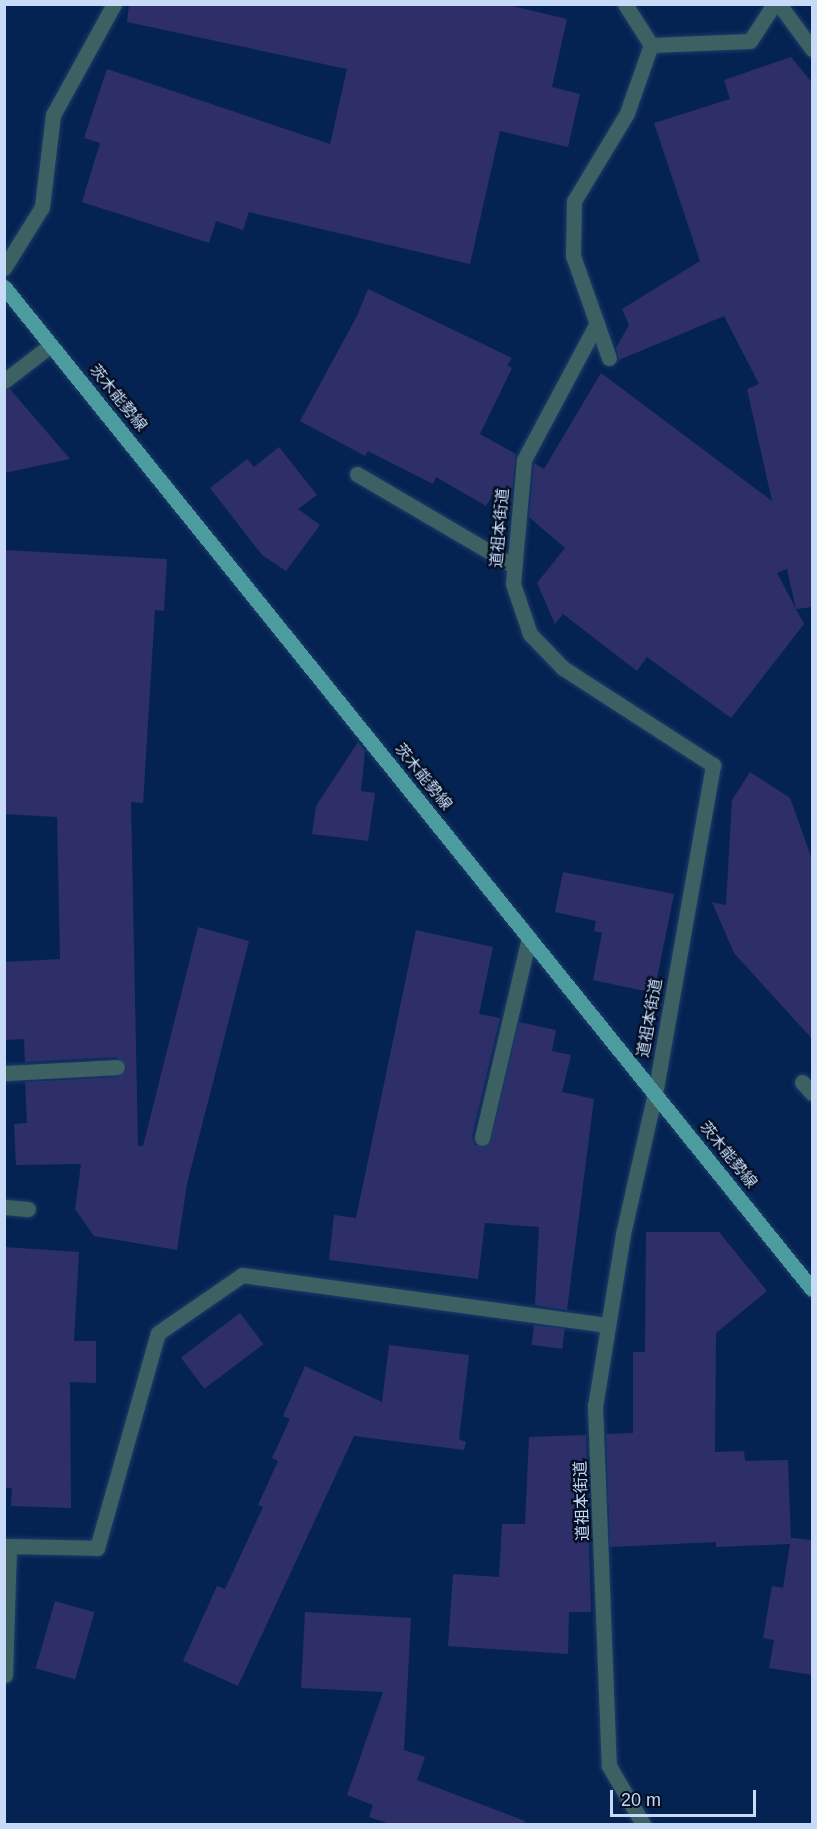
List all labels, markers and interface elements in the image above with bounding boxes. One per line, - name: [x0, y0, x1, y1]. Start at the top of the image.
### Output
- street label: 茨木能勢線: [85, 361, 151, 435]
- street label: 道祖本街道: [487, 487, 513, 569]
- street label: 茨木能勢線: [390, 740, 456, 814]
- street label: 道祖本街道: [634, 977, 666, 1059]
- street label: 茨木能勢線: [695, 1118, 761, 1192]
- street label: 道祖本街道: [571, 1461, 593, 1541]
- scale bar: [613, 1778, 758, 1816]
- text: 20 m: [621, 1790, 661, 1810]

